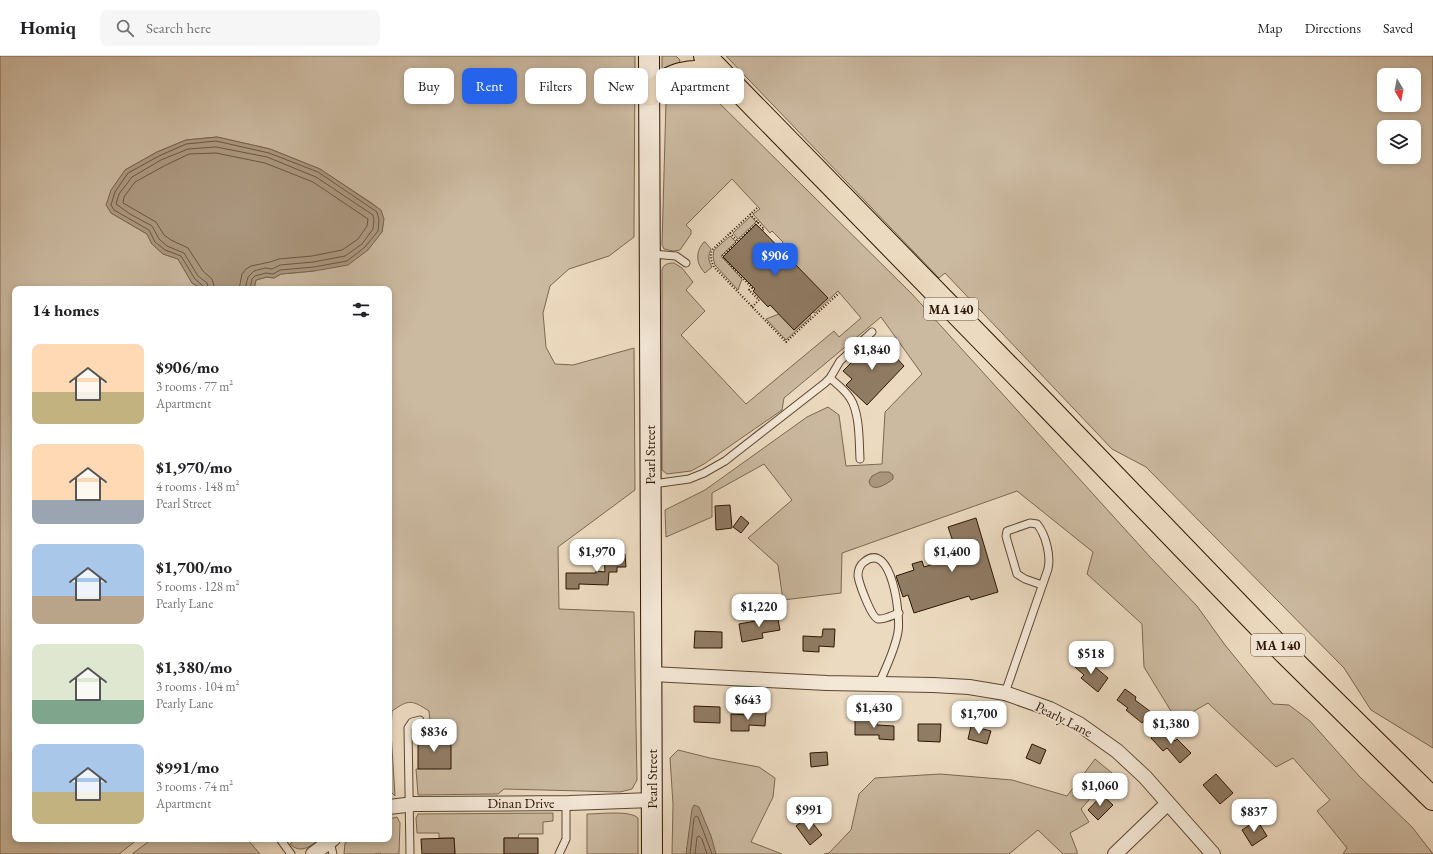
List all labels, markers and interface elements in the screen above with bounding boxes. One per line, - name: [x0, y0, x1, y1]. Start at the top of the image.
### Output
- search box: [100, 10, 380, 46]
- text: Homiq: [20, 15, 76, 40]
- icon: search: [114, 17, 136, 39]
- text: Search here: [146, 18, 211, 37]
- text: Map: [1257, 19, 1283, 37]
- text: Directions: [1305, 19, 1361, 37]
- text: Saved: [1383, 19, 1413, 37]
- chip: Buy: [404, 68, 454, 104]
- chip: Rent: [462, 68, 517, 104]
- chip: Filters: [525, 68, 586, 104]
- chip: New: [594, 68, 648, 104]
- chip: Apartment: [656, 68, 744, 104]
- north arrow: [1377, 68, 1421, 112]
- map controls: [1377, 68, 1421, 164]
- button: layers: [1377, 120, 1421, 164]
- pin: $906: [751, 243, 799, 277]
- text: $906: [762, 247, 788, 264]
- road number: MA 140: [924, 298, 978, 320]
- text: 14 homes: [32, 299, 99, 321]
- icon: filters: [350, 299, 372, 321]
- pin: $1,840: [839, 337, 905, 371]
- text: $1,840: [854, 341, 890, 358]
- text: $906/mo: [156, 356, 219, 378]
- icon: home: [64, 360, 112, 408]
- text: 3 rooms · 77 m²: [156, 378, 233, 395]
- text: Apartment: [156, 395, 211, 412]
- street label: Pearl Street: [641, 425, 659, 485]
- text: $1,970/mo: [156, 456, 232, 478]
- icon: home: [64, 460, 112, 508]
- text: 4 rooms · 148 m²: [156, 478, 240, 495]
- text: Pearl Street: [156, 495, 211, 512]
- pin: $1,970: [564, 539, 630, 573]
- pin: $1,400: [919, 539, 985, 573]
- text: $1,970: [579, 543, 615, 560]
- text: $1,400: [934, 543, 970, 560]
- text: $1,700/mo: [156, 556, 232, 578]
- icon: home: [64, 560, 112, 608]
- text: 5 rooms · 128 m²: [156, 578, 240, 595]
- pin: $1,220: [726, 594, 792, 628]
- text: Pearly Lane: [156, 595, 213, 612]
- text: $1,220: [741, 598, 777, 615]
- road number: MA 140: [1251, 634, 1305, 656]
- pin: $518: [1067, 641, 1115, 675]
- text: $518: [1078, 645, 1104, 662]
- text: $1,380/mo: [156, 656, 232, 678]
- icon: home: [64, 660, 112, 708]
- text: 3 rooms · 104 m²: [156, 678, 240, 695]
- pin: $643: [724, 687, 772, 721]
- text: $643: [735, 691, 761, 708]
- text: Pearly Lane: [156, 695, 213, 712]
- pin: $1,430: [841, 695, 907, 729]
- street label: Pearly Lane: [1032, 697, 1096, 741]
- text: $1,430: [856, 699, 892, 716]
- pin: $1,700: [946, 701, 1012, 735]
- text: $1,700: [961, 705, 997, 722]
- pin: $1,380: [1138, 711, 1204, 745]
- text: $1,380: [1153, 715, 1189, 732]
- pin: $836: [410, 719, 458, 753]
- text: $836: [421, 723, 447, 740]
- street label: Pearl Street: [643, 749, 661, 809]
- text: $991/mo: [156, 756, 219, 778]
- icon: home: [64, 760, 112, 808]
- pin: $1,060: [1067, 773, 1133, 807]
- text: $1,060: [1082, 777, 1118, 794]
- text: 3 rooms · 74 m²: [156, 778, 233, 795]
- street label: Dinan Drive: [487, 794, 555, 812]
- text: Apartment: [156, 795, 211, 812]
- pin: $991: [785, 797, 833, 831]
- pin: $837: [1230, 799, 1278, 833]
- text: $991: [796, 801, 822, 818]
- text: $837: [1241, 803, 1267, 820]

